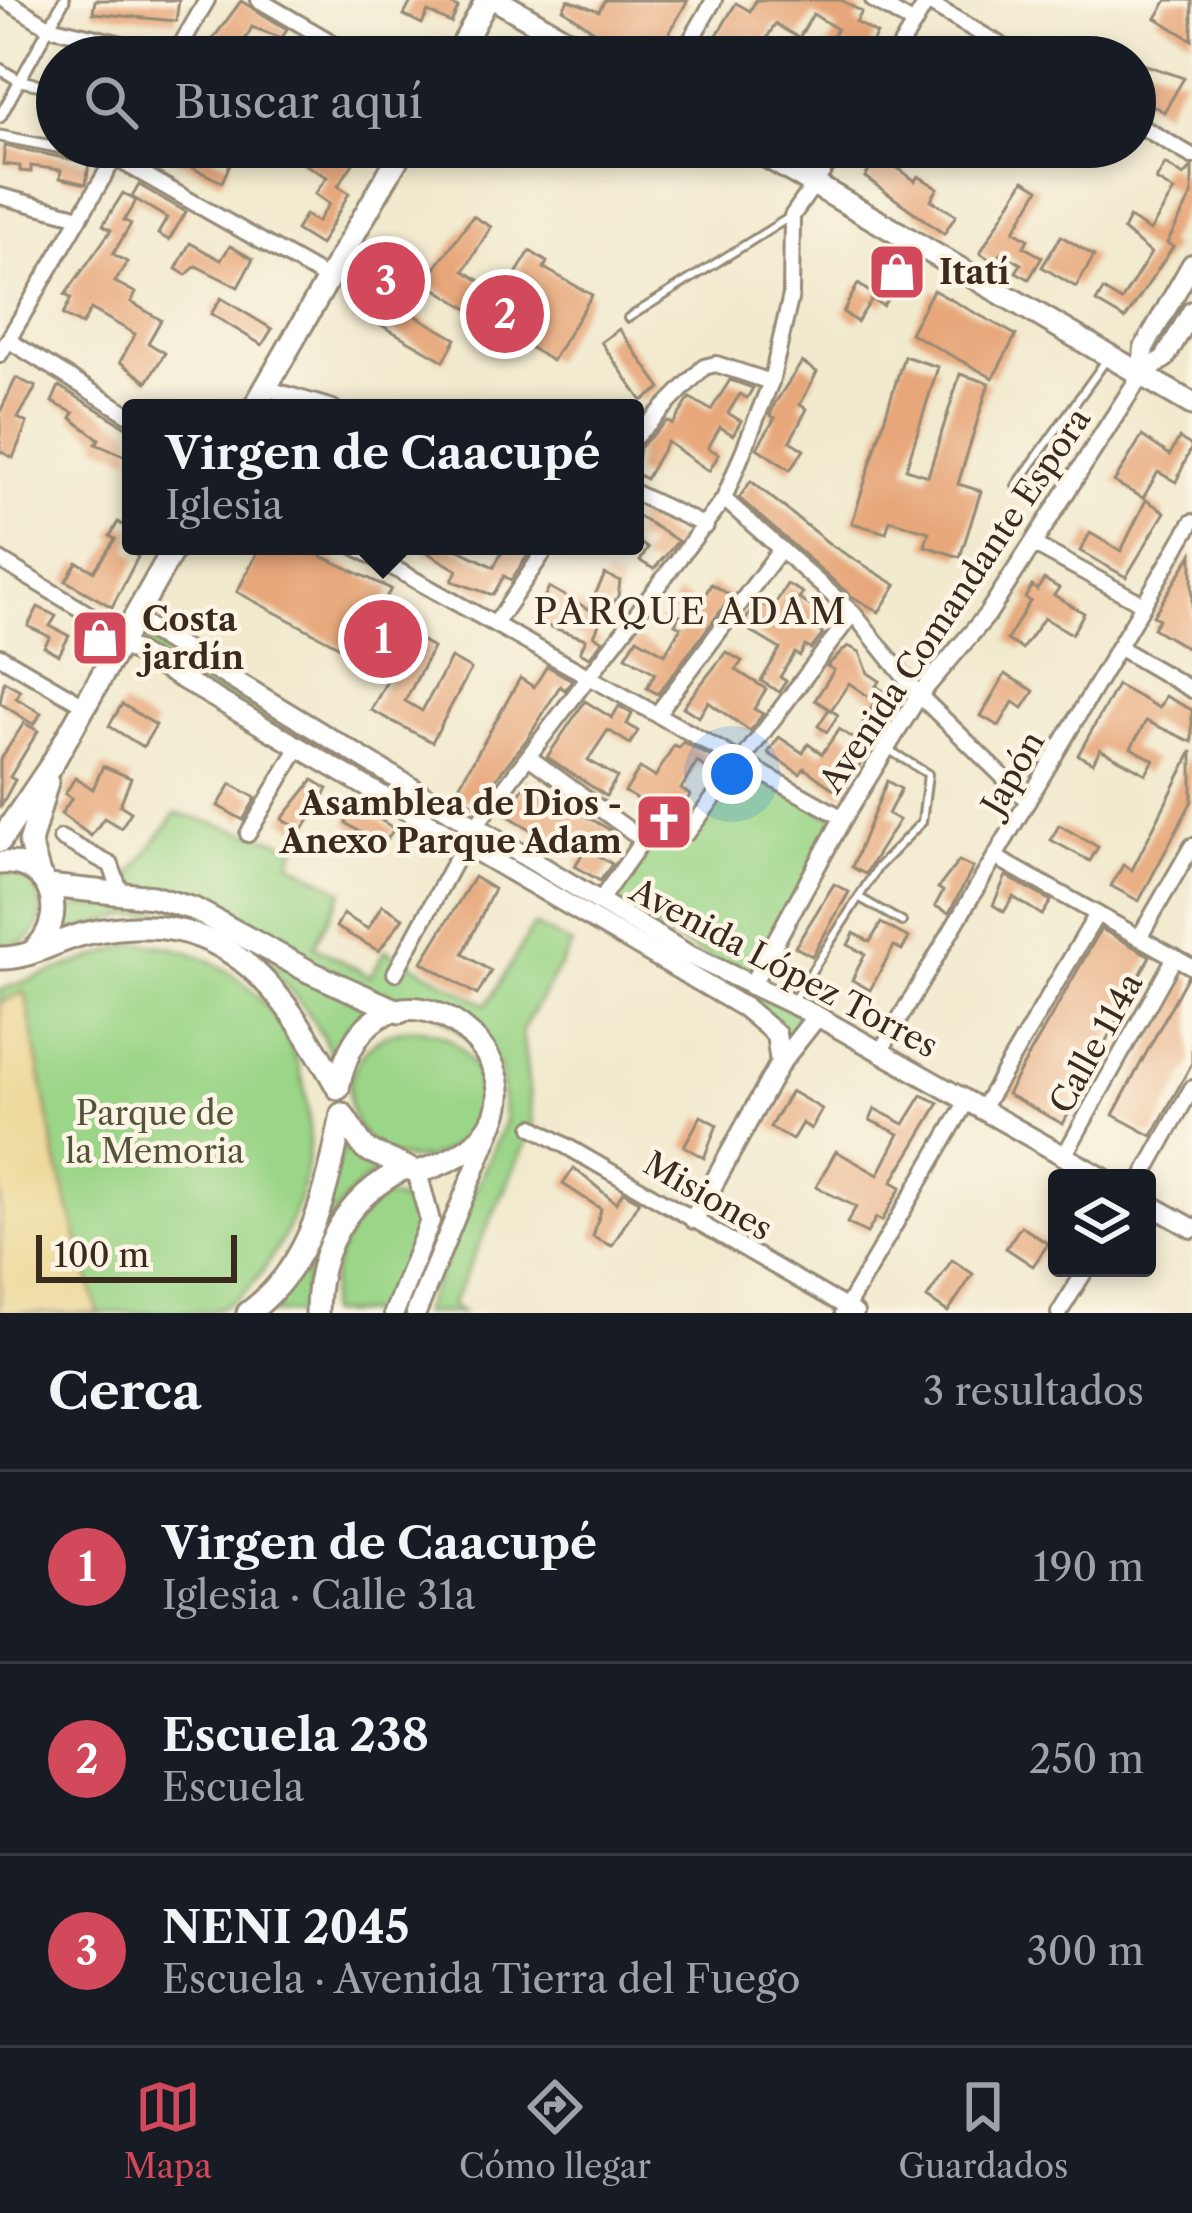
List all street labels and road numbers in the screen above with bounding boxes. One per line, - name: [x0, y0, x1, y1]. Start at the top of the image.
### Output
- street label: Avenida Comandante Espora: [810, 400, 1100, 801]
- street label: Japón: [970, 724, 1053, 827]
- street label: Avenida López Torres: [622, 869, 945, 1066]
- street label: Calle 114a: [1041, 965, 1152, 1120]
- street label: Misiones: [636, 1143, 780, 1249]

